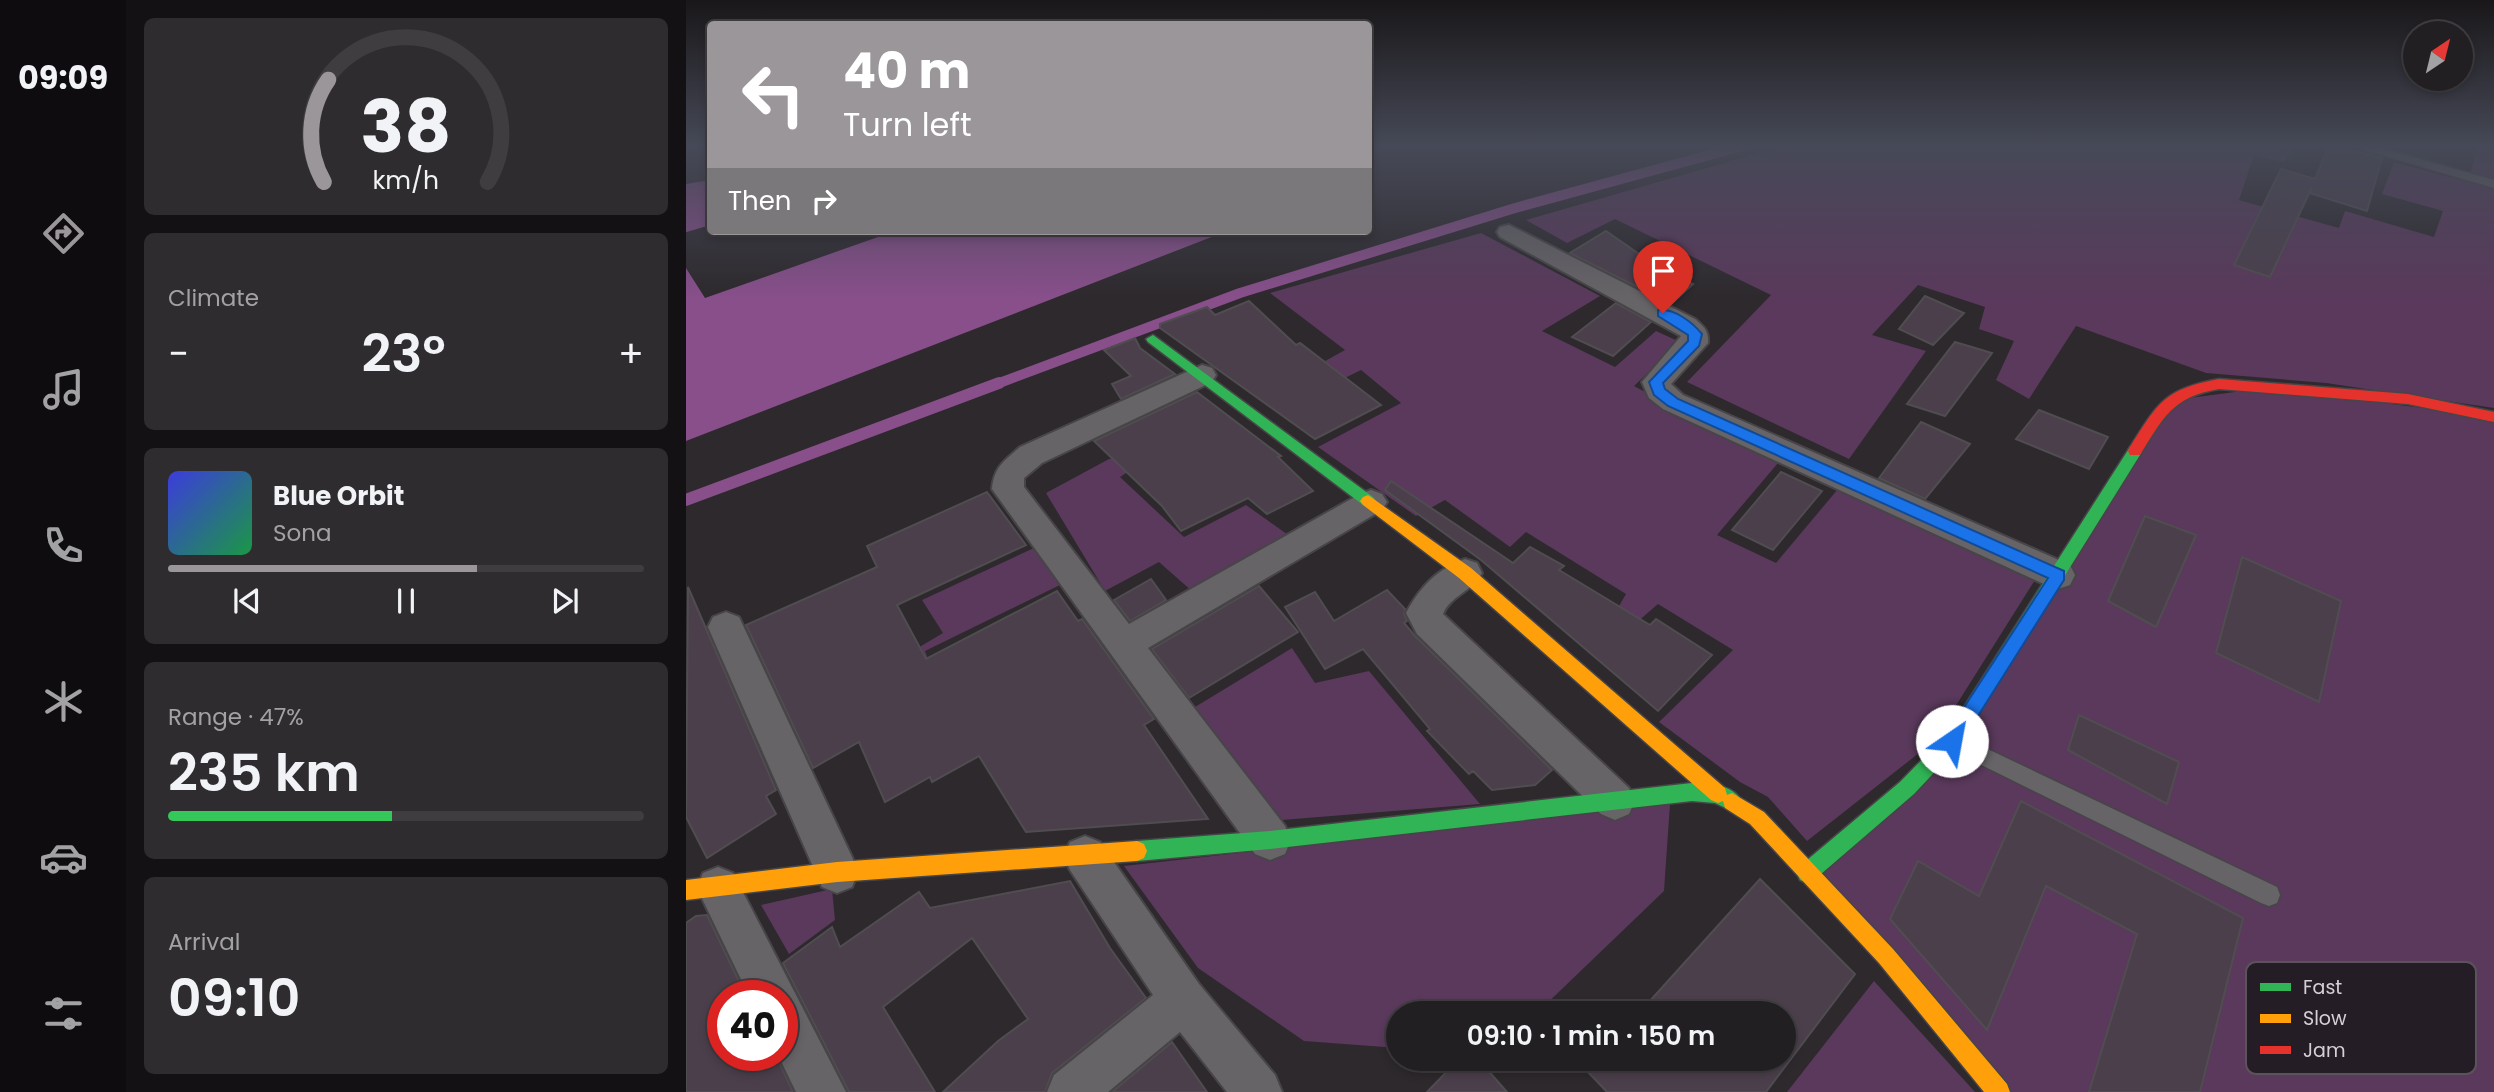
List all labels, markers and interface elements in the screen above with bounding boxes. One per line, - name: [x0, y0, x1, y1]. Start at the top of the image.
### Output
- north arrow: [2403, 21, 2473, 91]
- map controls: [2403, 21, 2473, 91]
- text: 40 m: [843, 37, 970, 105]
- icon: left: [728, 49, 819, 140]
- text: 09:09: [18, 55, 108, 100]
- text: 38: [360, 77, 452, 178]
- text: Turn left: [843, 102, 972, 147]
- text: km/h: [373, 163, 439, 198]
- icon: right: [805, 182, 843, 220]
- text: Then: [728, 183, 791, 219]
- icon: directions: [39, 209, 88, 258]
- pin: [1633, 241, 1693, 313]
- icon: arrive: [1644, 252, 1682, 290]
- text: Climate: [168, 282, 259, 314]
- text: 23°: [361, 317, 446, 390]
- text: −: [168, 327, 189, 380]
- text: +: [618, 327, 644, 380]
- icon: music: [39, 365, 88, 414]
- text: Blue Orbit: [273, 478, 404, 514]
- text: Sona: [273, 517, 332, 549]
- icon: phone: [39, 521, 88, 570]
- icon: previous: [228, 582, 266, 620]
- icon: pause: [387, 582, 425, 620]
- icon: next: [546, 582, 584, 620]
- icon: climate: [39, 677, 88, 726]
- text: Range · 47%: [168, 701, 304, 733]
- position arrow: [1915, 704, 1989, 778]
- text: 235 km: [168, 736, 360, 809]
- icon: car: [39, 833, 88, 882]
- text: Arrival: [168, 926, 240, 958]
- text: 09:10: [168, 961, 300, 1034]
- legend: [2246, 962, 2476, 1074]
- text: Fast: [2303, 974, 2342, 1001]
- speed limit sign: 40: [707, 980, 798, 1071]
- icon: filters: [39, 989, 88, 1038]
- text: Slow: [2303, 1005, 2347, 1032]
- text: 09:10 · 1 min · 150 m: [1467, 1018, 1715, 1054]
- text: Jam: [2303, 1037, 2345, 1064]

